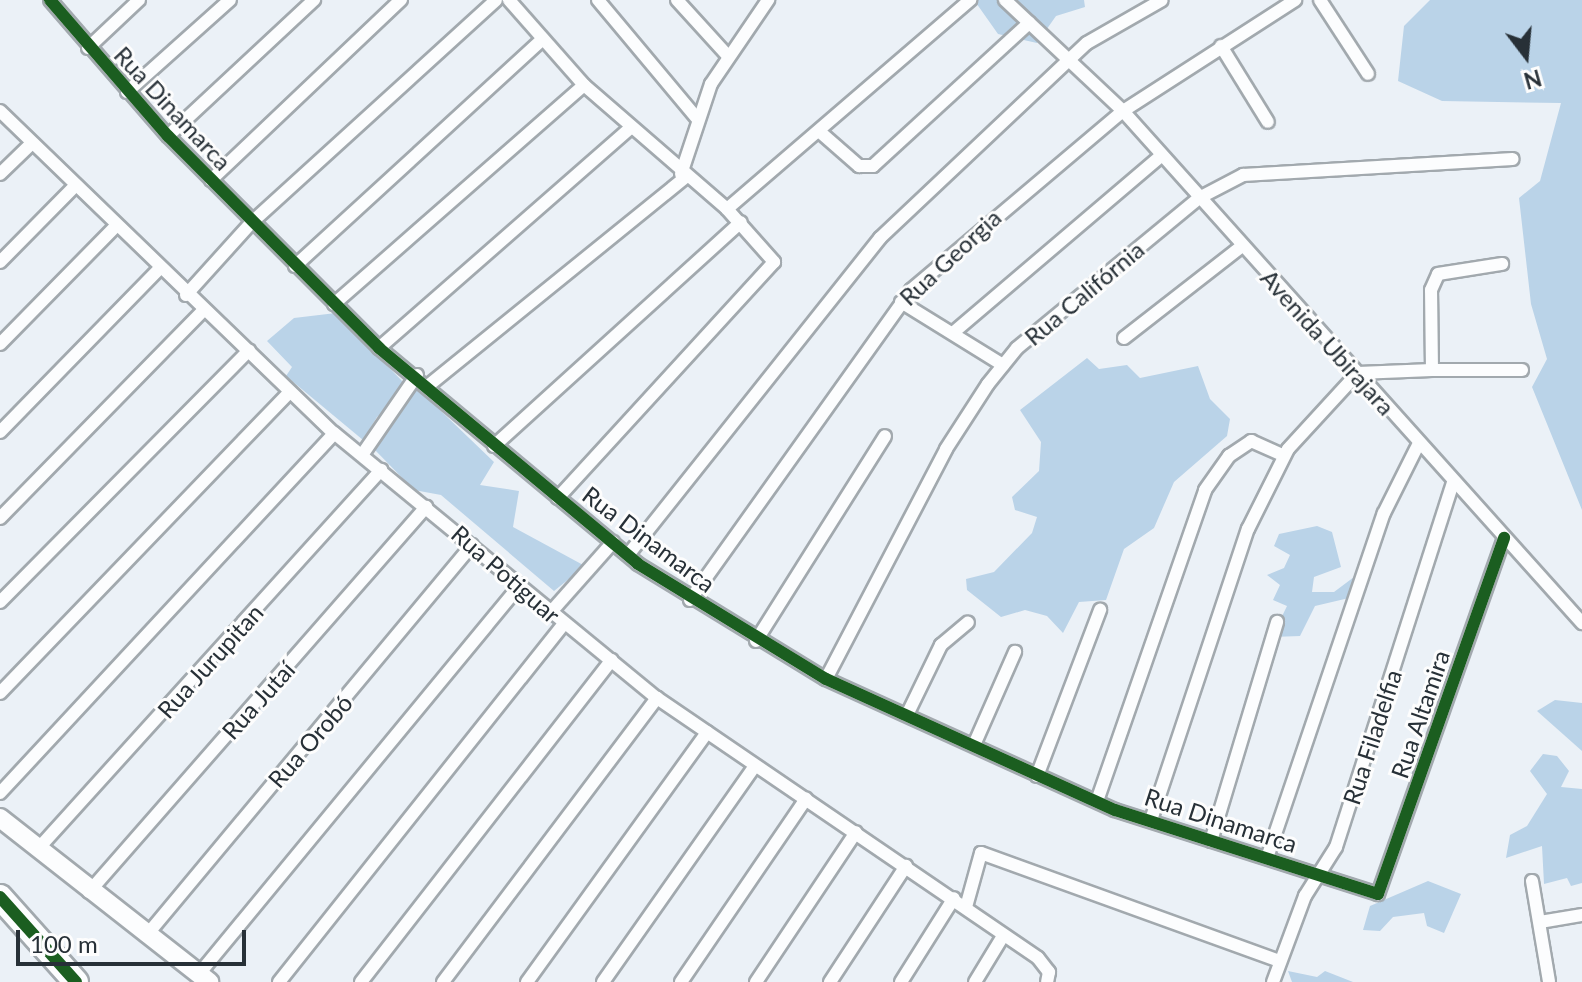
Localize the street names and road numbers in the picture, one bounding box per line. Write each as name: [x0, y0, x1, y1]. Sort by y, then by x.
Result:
street label: Rua Dinamarca: [108, 40, 238, 176]
street label: Rua Georgia: [893, 203, 1007, 311]
street label: Rua Califórnia: [1019, 235, 1149, 351]
street label: Avenida Ubirajara: [1255, 263, 1401, 421]
street label: Rua Dinamarca: [577, 480, 721, 598]
street label: Rua Potiguar: [446, 519, 566, 629]
street label: Rua Jurupitan: [151, 598, 269, 724]
street label: Rua Altamira: [1385, 646, 1455, 782]
street label: Rua Jutaí: [215, 655, 301, 745]
street label: Rua Filadelfia: [1337, 666, 1407, 808]
street label: Rua Orobó: [262, 689, 358, 793]
street label: Rua Dinamarca: [1141, 782, 1301, 858]

